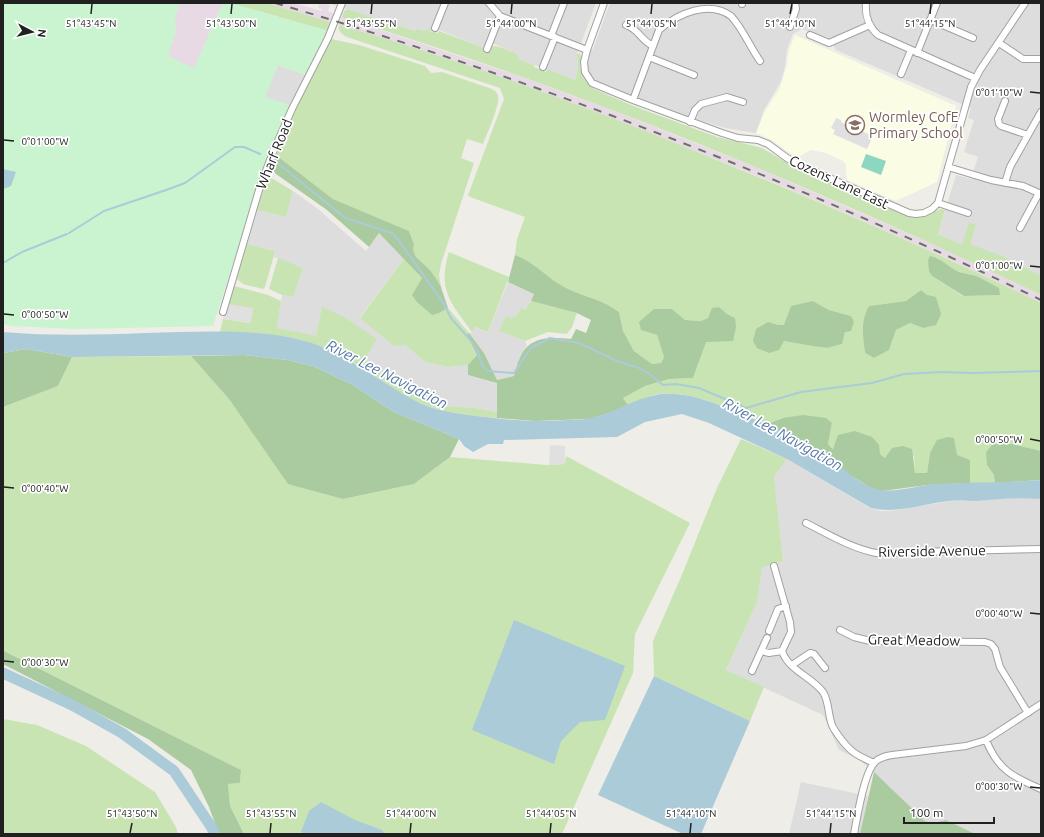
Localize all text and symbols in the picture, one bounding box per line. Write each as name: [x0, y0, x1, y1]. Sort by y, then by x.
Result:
north arrow: [12, 12, 52, 52]
text: 51°43'45"N: [66, 18, 116, 29]
text: 51°43'50"N: [206, 18, 256, 29]
text: 51°43'55"N: [346, 18, 396, 29]
text: 51°44'00"N: [486, 18, 536, 29]
text: 51°44'05"N: [626, 18, 676, 29]
text: 51°44'10"N: [765, 18, 815, 29]
text: 51°44'15"N: [905, 18, 955, 29]
text: N: [35, 28, 48, 38]
text: 0°01'10"W: [975, 87, 1023, 98]
place label: Wormley CofE Primary School: [869, 109, 963, 141]
school or university icon: Wormley CofE Primary School: [844, 114, 866, 136]
street label: Wharf Road: [253, 117, 295, 191]
text: 0°01'00"W: [21, 136, 69, 147]
street label: Cozens Lane East: [787, 152, 892, 212]
text: 0°01'00"W: [975, 260, 1023, 271]
text: 0°00'50"W: [21, 309, 69, 320]
water label: River Lee Navigation: [324, 336, 450, 412]
water label: River Lee Navigation: [720, 394, 846, 474]
text: 0°00'50"W: [975, 434, 1023, 445]
text: 0°00'40"W: [21, 483, 69, 494]
street label: Riverside Avenue: [878, 542, 986, 560]
text: 0°00'40"W: [975, 608, 1023, 619]
street label: Great Meadow: [868, 631, 961, 649]
text: 0°00'30"W: [21, 657, 69, 668]
text: 0°00'30"W: [975, 781, 1023, 792]
scale bar: [904, 799, 994, 825]
text: 100 m: [910, 806, 943, 819]
text: 51°43'50"N: [107, 808, 157, 819]
text: 51°43'55"N: [246, 808, 296, 819]
text: 51°44'00"N: [386, 808, 436, 819]
text: 51°44'05"N: [526, 808, 576, 819]
text: 51°44'10"N: [666, 808, 716, 819]
text: 51°44'15"N: [806, 808, 856, 819]

